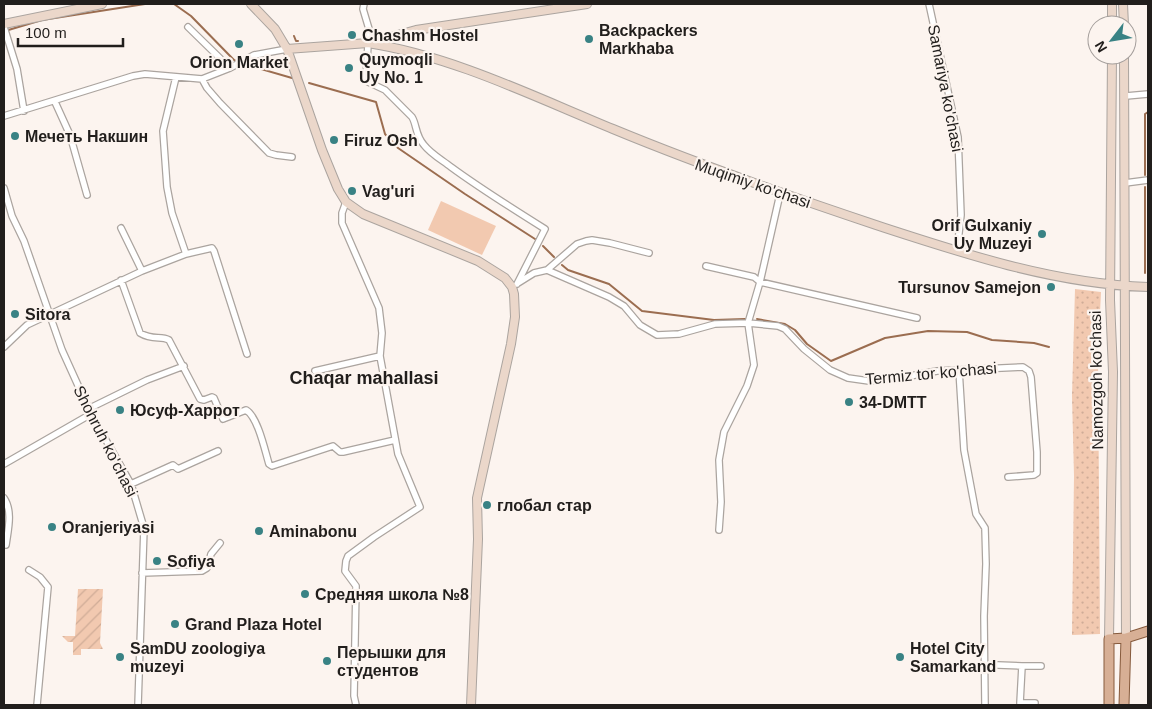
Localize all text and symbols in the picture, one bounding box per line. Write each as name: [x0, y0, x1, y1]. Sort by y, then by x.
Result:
scale bar: [18, 15, 122, 47]
north arrow: [1087, 15, 1137, 65]
place label: Backpackers Markhaba: [599, 22, 698, 57]
street label: Samariya ko'chasi: [925, 23, 966, 153]
text: 100 m: [25, 24, 67, 41]
place label: Chashm Hostel: [362, 27, 478, 44]
marker: Chashm Hostel: [346, 29, 358, 41]
marker: Backpackers Markhaba: [583, 33, 595, 45]
marker: Orion Market: [233, 38, 245, 50]
text: N: [1091, 38, 1110, 55]
place label: Quymoqli Uy No. 1: [359, 51, 433, 86]
place label: Orion Market: [190, 54, 289, 71]
marker: Quymoqli Uy No. 1: [343, 62, 355, 74]
place label: Мечеть Накшин: [25, 128, 148, 145]
marker: Мечеть Накшин: [9, 130, 21, 142]
place label: Firuz Osh: [344, 132, 418, 149]
marker: Firuz Osh: [328, 134, 340, 146]
street label: Muqimiy ko'chasi: [693, 156, 813, 211]
place label: Vag'uri: [362, 183, 415, 200]
marker: Vag'uri: [346, 185, 358, 197]
place label: Orif Gulxaniy Uy Muzeyi: [932, 217, 1032, 252]
marker: Orif Gulxaniy Uy Muzeyi: [1036, 228, 1048, 240]
place label: Tursunov Samejon: [898, 279, 1041, 296]
marker: Tursunov Samejon: [1045, 281, 1057, 293]
place label: Sitora: [25, 306, 70, 323]
marker: Sitora: [9, 308, 21, 320]
street label: Namozgoh ko'chasi: [1087, 310, 1106, 450]
street label: Termiz tor ko'chasi: [865, 359, 998, 388]
district label: Chaqar mahallasi: [289, 368, 439, 388]
street label: Shohruh ko'chasi: [70, 383, 141, 500]
place label: 34-DMTT: [859, 394, 927, 411]
marker: 34-DMTT: [843, 396, 855, 408]
place label: Юсуф-Харрот: [130, 402, 240, 419]
marker: Юсуф-Харрот: [114, 404, 126, 416]
place label: глобал стар: [497, 497, 592, 514]
marker: глобал стар: [481, 499, 493, 511]
place label: Oranjeriyasi: [62, 519, 155, 536]
marker: Oranjeriyasi: [46, 521, 58, 533]
place label: Aminabonu: [269, 523, 357, 540]
marker: Aminabonu: [253, 525, 265, 537]
place label: Sofiya: [167, 553, 215, 570]
marker: Sofiya: [151, 555, 163, 567]
place label: Средняя школа №8: [315, 586, 469, 603]
marker: Средняя школа №8: [299, 588, 311, 600]
place label: Grand Plaza Hotel: [185, 616, 322, 633]
marker: Grand Plaza Hotel: [169, 618, 181, 630]
place label: SamDU zoologiya muzeyi: [130, 640, 265, 675]
place label: Hotel City Samarkand: [910, 640, 996, 675]
place label: Перышки для студентов: [337, 644, 446, 679]
marker: SamDU zoologiya muzeyi: [114, 651, 126, 663]
marker: Hotel City Samarkand: [894, 651, 906, 663]
marker: Перышки для студентов: [321, 655, 333, 667]

